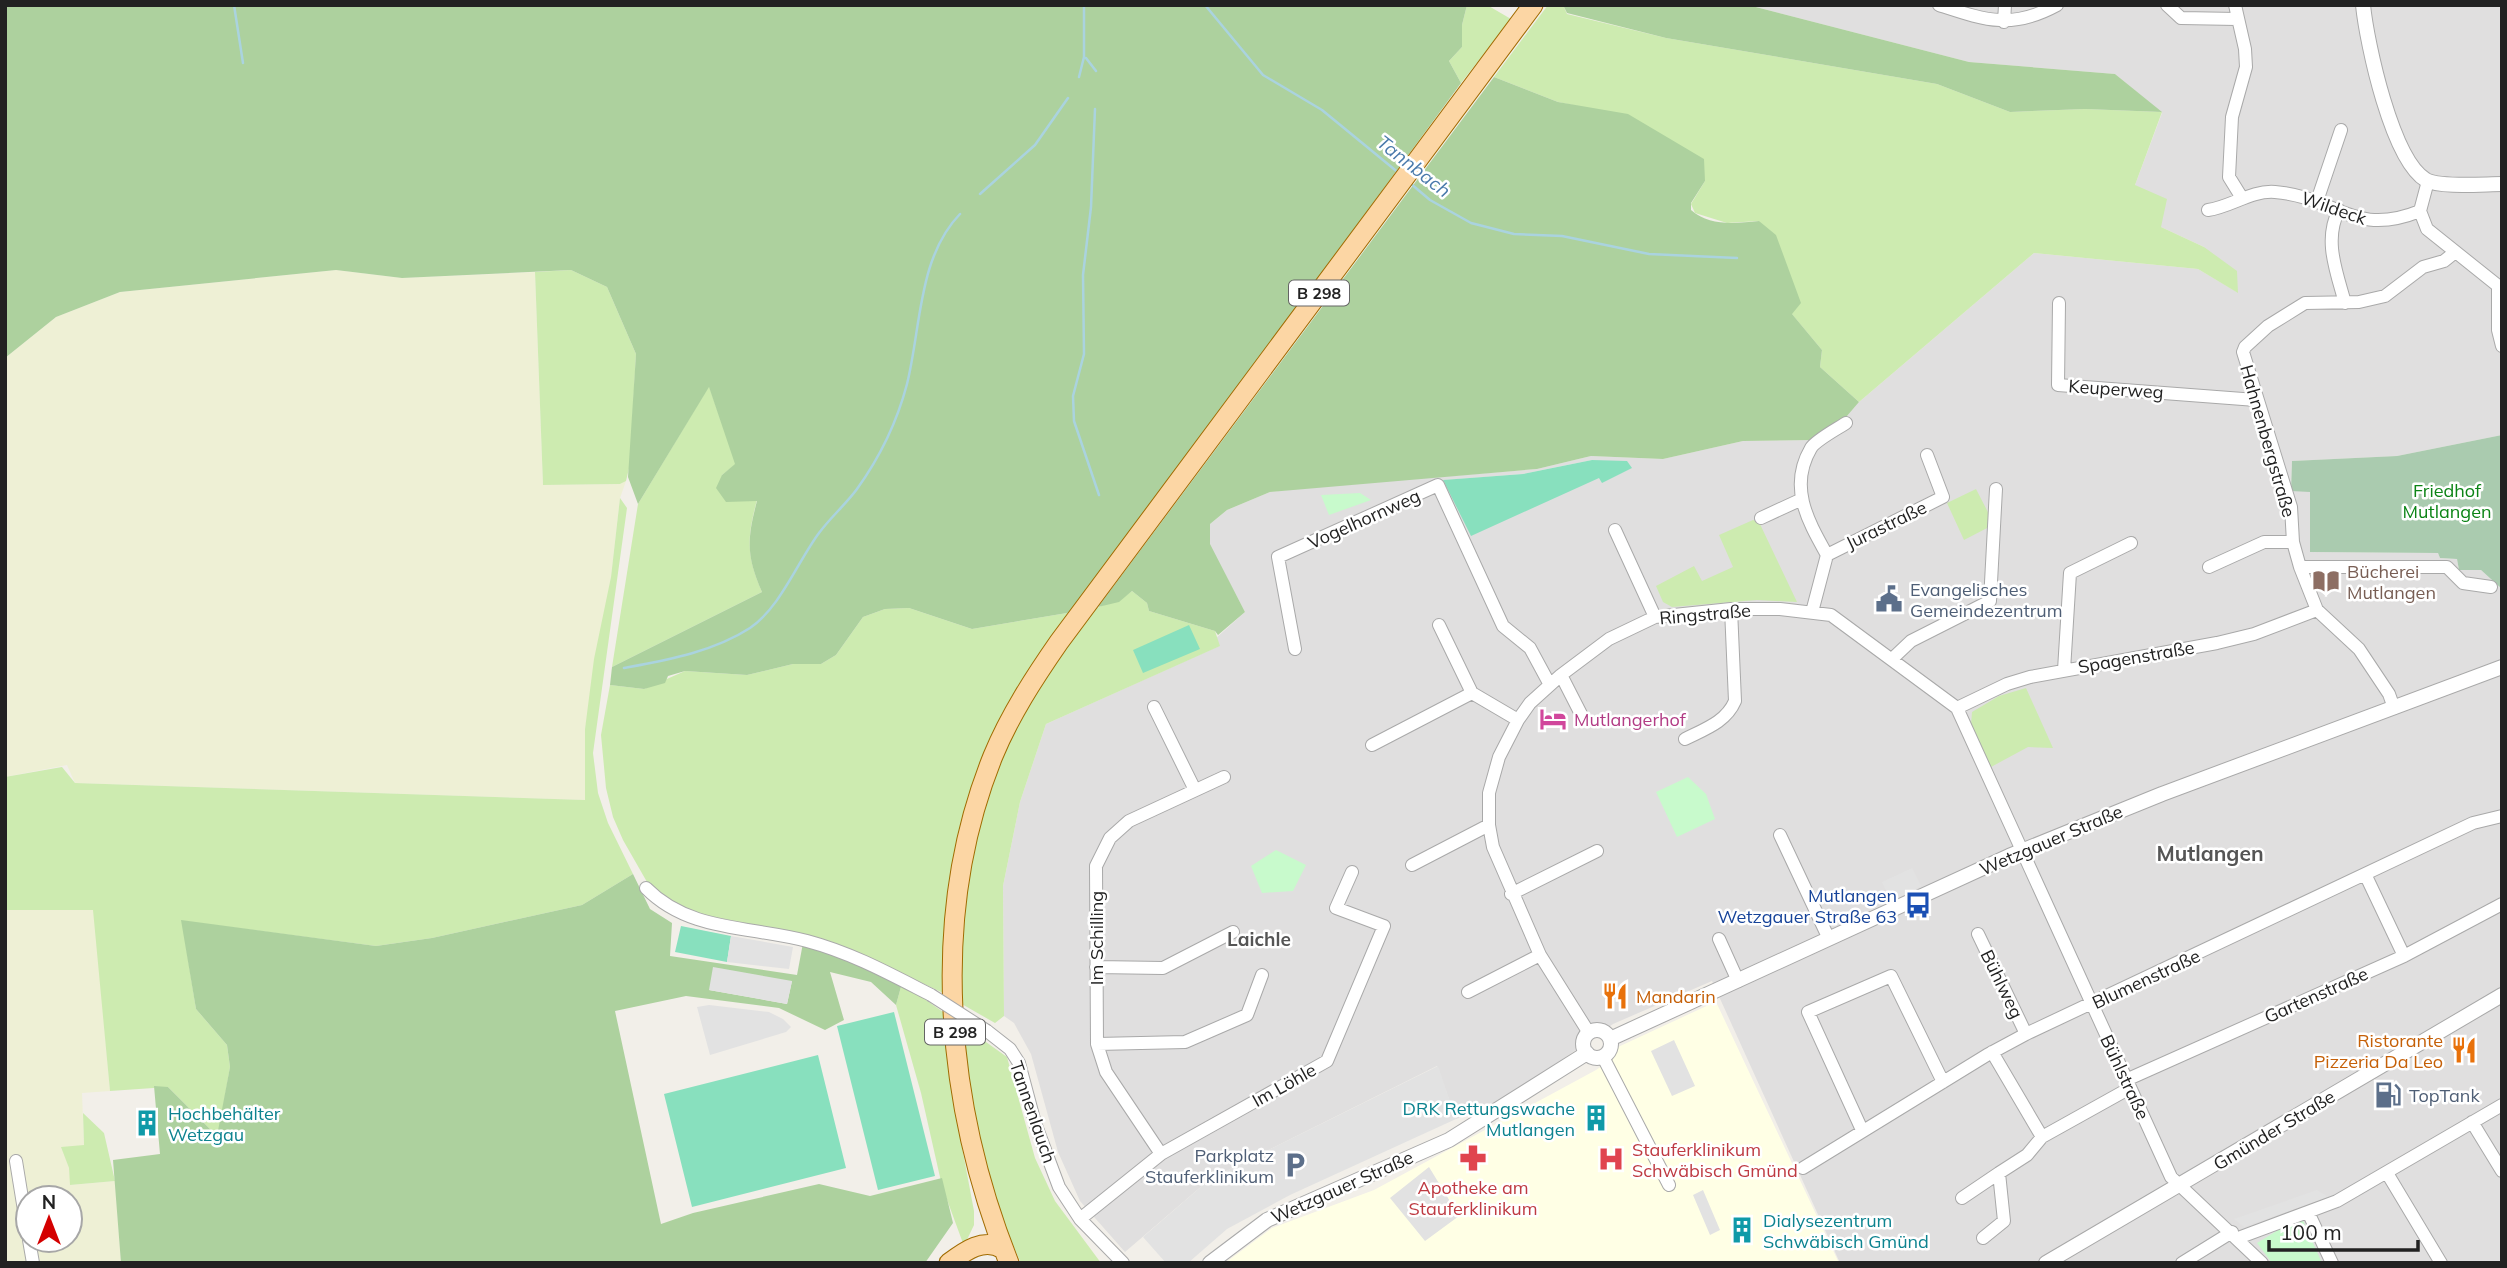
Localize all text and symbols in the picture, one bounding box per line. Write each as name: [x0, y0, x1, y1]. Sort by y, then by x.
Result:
water label: Tannbach: [1372, 130, 1456, 202]
street label: Wildeck: [2298, 186, 2370, 230]
road number: B 298: [1289, 280, 1349, 306]
street label: Hahnenbergstraße: [2235, 362, 2301, 520]
street label: Keuperweg: [2068, 374, 2164, 404]
park label: Friedhof Mutlangen: [2403, 479, 2491, 523]
street label: Vogelhornweg: [1304, 484, 1424, 554]
street label: Jurastraße: [1842, 496, 1930, 554]
place label: Bücherei Mutlangen: [2347, 560, 2436, 604]
library icon: Bücherei Mutlangen: [2311, 566, 2341, 596]
place label: Evangelisches Gemeindezentrum: [1910, 578, 2062, 622]
public building icon: Evangelisches Gemeindezentrum: [1874, 584, 1904, 614]
street label: Ringstraße: [1658, 599, 1752, 629]
street label: Spagenstraße: [2076, 635, 2196, 679]
hotel icon: Mutlangerhof: [1538, 704, 1568, 734]
place label: Mutlangerhof: [1574, 708, 1687, 731]
street label: Wetzgauer Straße: [1976, 799, 2126, 881]
district label: Mutlangen: [2156, 840, 2264, 866]
place label: Mutlangen Wetzgauer Straße 63: [1717, 884, 1897, 928]
bus stop icon: Mutlangen Wetzgauer Straße 63: [1903, 890, 1933, 920]
street label: Im Schilling: [1085, 891, 1108, 985]
district label: Laichle: [1227, 927, 1291, 951]
street label: Blumenstraße: [2088, 944, 2204, 1014]
street label: Bühlweg: [1976, 946, 2028, 1022]
street label: Gartenstraße: [2261, 962, 2371, 1028]
restaurant icon: Mandarin: [1600, 981, 1630, 1011]
place label: Mandarin: [1636, 985, 1716, 1008]
road number: B 298: [925, 1020, 985, 1044]
place label: Ristorante Pizzeria Da Leo: [2314, 1029, 2443, 1073]
street label: Bühlstraße: [2095, 1031, 2155, 1123]
restaurant icon: Ristorante Pizzeria Da Leo: [2449, 1035, 2479, 1065]
street label: Tannenlauch: [1005, 1058, 1061, 1166]
street label: Im Löhle: [1248, 1058, 1320, 1112]
fuel station icon: TopTank: [2373, 1080, 2403, 1110]
place label: TopTank: [2409, 1084, 2480, 1107]
street label: Gmünder Straße: [2209, 1085, 2339, 1175]
place label: DRK Rettungswache Mutlangen: [1403, 1097, 1575, 1141]
place label: Hochbehälter Wetzgau: [168, 1102, 281, 1146]
building icon: DRK Rettungswache Mutlangen: [1581, 1103, 1611, 1133]
building icon: Hochbehälter Wetzgau: [132, 1108, 162, 1138]
place label: Stauferklinikum Schwäbisch Gmünd: [1632, 1138, 1798, 1182]
pharmacy icon: Apotheke am Stauferklinikum: [1458, 1143, 1488, 1173]
place label: Parkplatz Stauferklinikum: [1145, 1144, 1274, 1188]
hospital icon: Stauferklinikum Schwäbisch Gmünd: [1596, 1144, 1626, 1174]
street label: Wetzgauer Straße: [1267, 1145, 1417, 1229]
parking icon: Parkplatz Stauferklinikum: [1280, 1150, 1310, 1180]
place label: Apotheke am Stauferklinikum: [1409, 1176, 1537, 1220]
north arrow: [14, 1184, 84, 1254]
text: N: [42, 1190, 56, 1214]
scale bar: [2269, 1208, 2418, 1252]
place label: Dialysezentrum Schwäbisch Gmünd: [1763, 1209, 1929, 1253]
building icon: Dialysezentrum Schwäbisch Gmünd: [1727, 1215, 1757, 1245]
text: 100 m: [2280, 1219, 2342, 1245]

